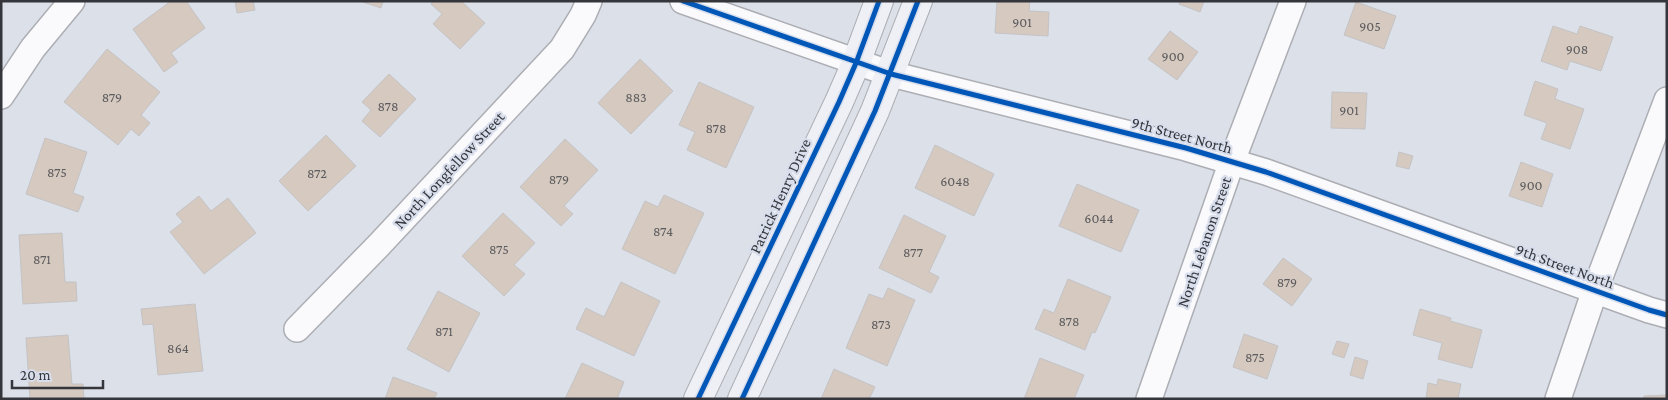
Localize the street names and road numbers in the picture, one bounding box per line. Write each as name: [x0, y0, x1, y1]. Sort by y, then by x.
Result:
street label: North Longfellow Street: [390, 108, 509, 233]
street label: 9th Street North: [1130, 113, 1235, 157]
street label: Patrick Henry Drive: [746, 136, 815, 256]
street label: North Lebanon Street: [1174, 174, 1235, 310]
street label: 9th Street North: [1513, 240, 1617, 292]

